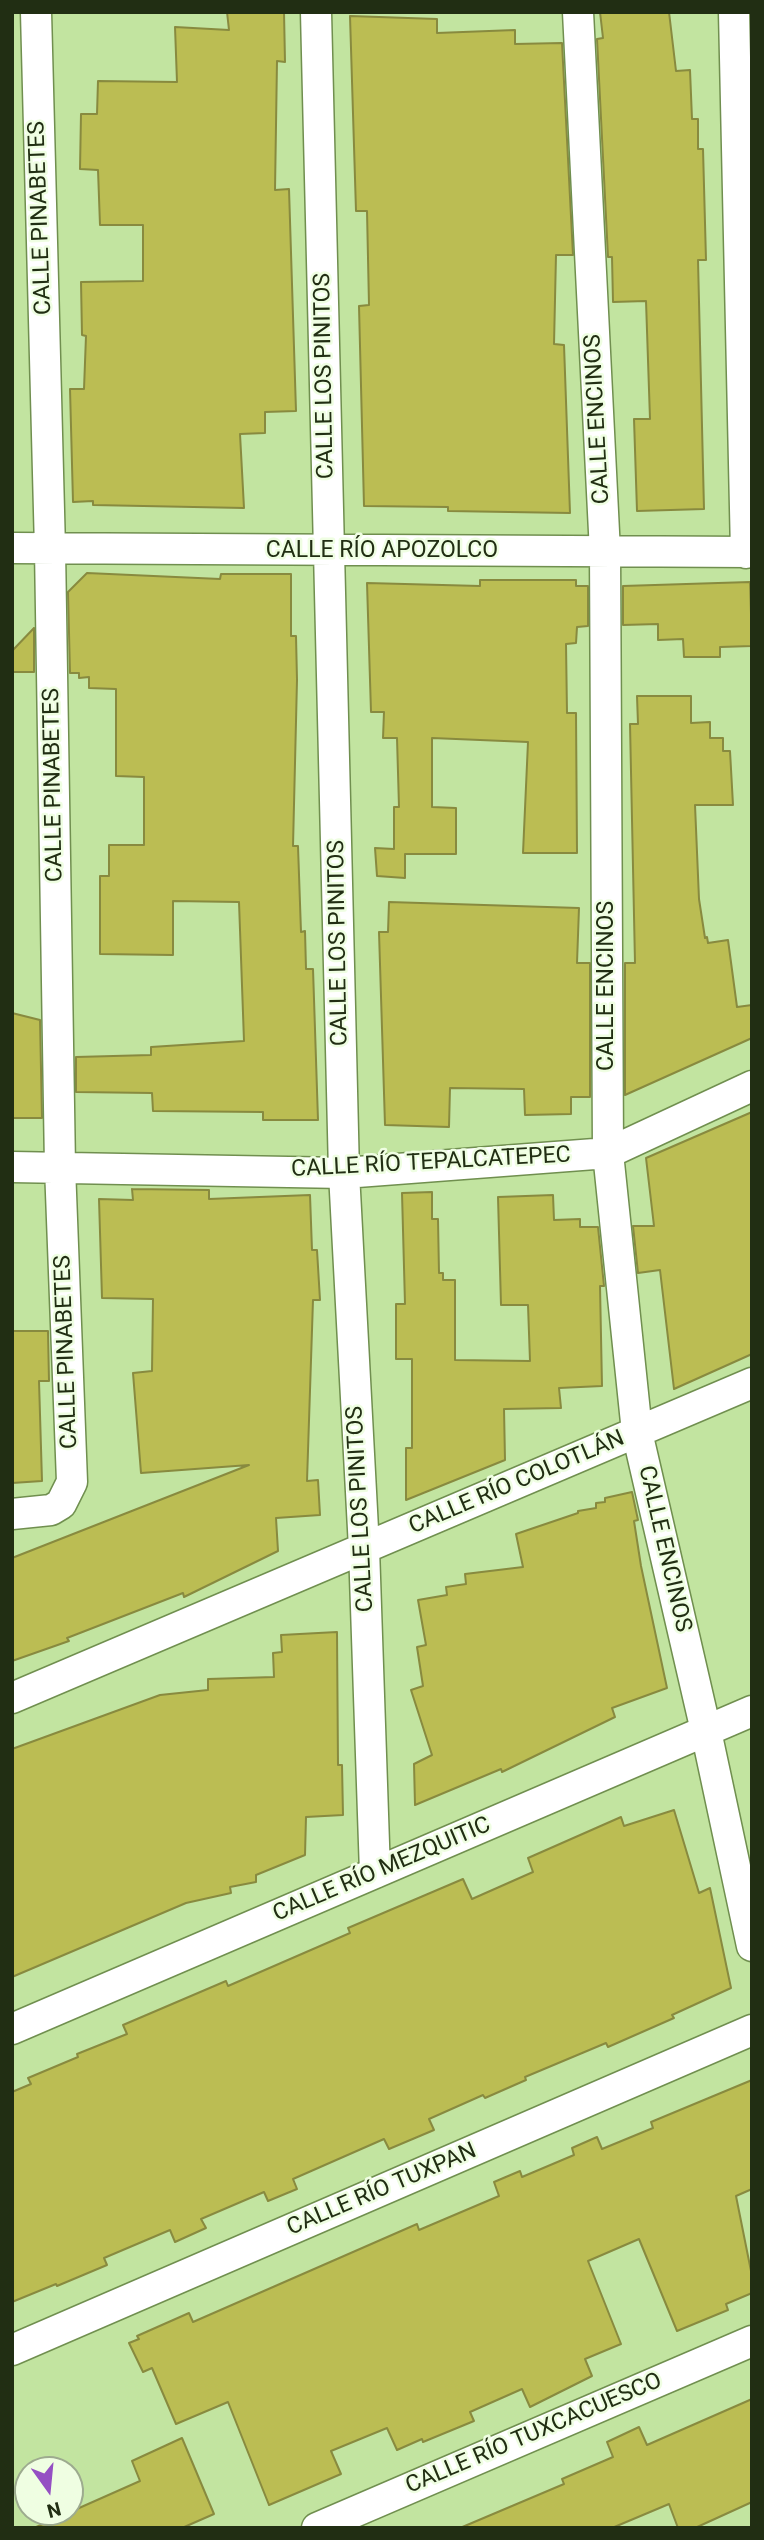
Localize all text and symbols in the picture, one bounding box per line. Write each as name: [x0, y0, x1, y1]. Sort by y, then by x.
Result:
street label: CALLE PINABETES: [24, 121, 58, 315]
street label: CALLE LOS PINITOS: [309, 273, 341, 479]
street label: CALLE ENCINOS: [580, 333, 616, 505]
street label: CALLE RÍO APOZOLCO: [266, 537, 498, 565]
street label: CALLE PINABETES: [39, 688, 69, 882]
street label: CALLE LOS PINITOS: [323, 840, 355, 1046]
street label: CALLE ENCINOS: [593, 901, 621, 1071]
street label: CALLE RÍO TEPALCATEPEC: [291, 1142, 571, 1184]
street label: CALLE PINABETES: [50, 1255, 84, 1449]
street label: CALLE LOS PINITOS: [342, 1405, 380, 1613]
street label: CALLE RÍO COLOTLÁN: [405, 1425, 629, 1541]
street label: CALLE ENCINOS: [631, 1463, 697, 1635]
street label: CALLE RÍO MEZQUITIC: [269, 1812, 495, 1928]
street label: CALLE RÍO TUXPAN: [283, 2138, 481, 2242]
street label: CALLE RÍO TUXCACUESCO: [402, 2367, 666, 2501]
north arrow: [14, 2456, 84, 2526]
text: N: [45, 2497, 63, 2523]

